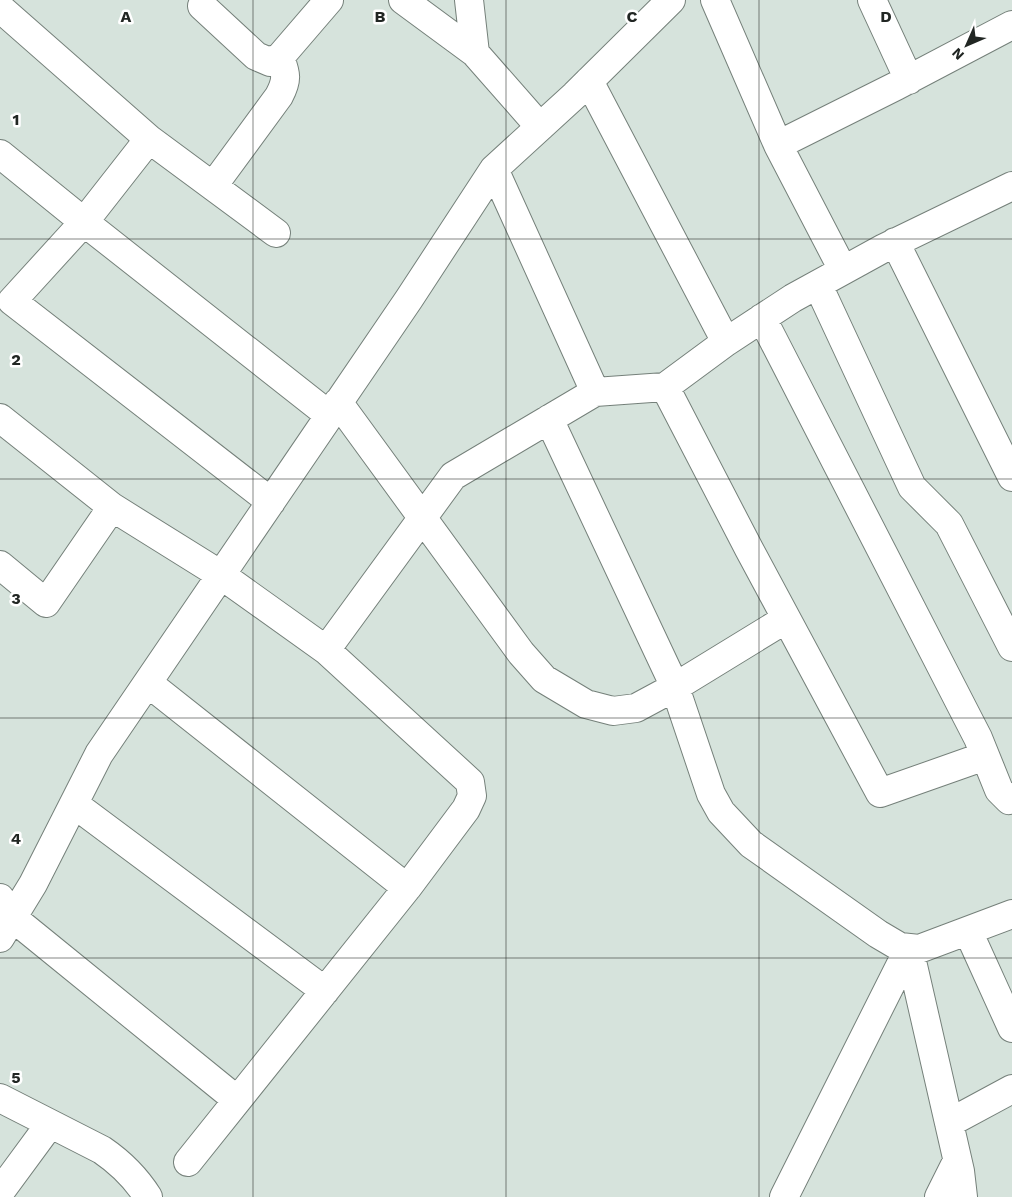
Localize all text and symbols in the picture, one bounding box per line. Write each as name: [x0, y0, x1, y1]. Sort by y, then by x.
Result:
text: A: [121, 7, 132, 26]
text: B: [375, 7, 386, 26]
text: C: [627, 7, 638, 26]
text: D: [880, 7, 892, 26]
north arrow: [942, 20, 992, 70]
text: N: [948, 45, 967, 64]
text: 1: [13, 110, 19, 129]
text: 2: [11, 350, 21, 369]
text: 3: [11, 589, 21, 608]
text: 4: [11, 829, 21, 848]
text: 5: [11, 1068, 21, 1087]

